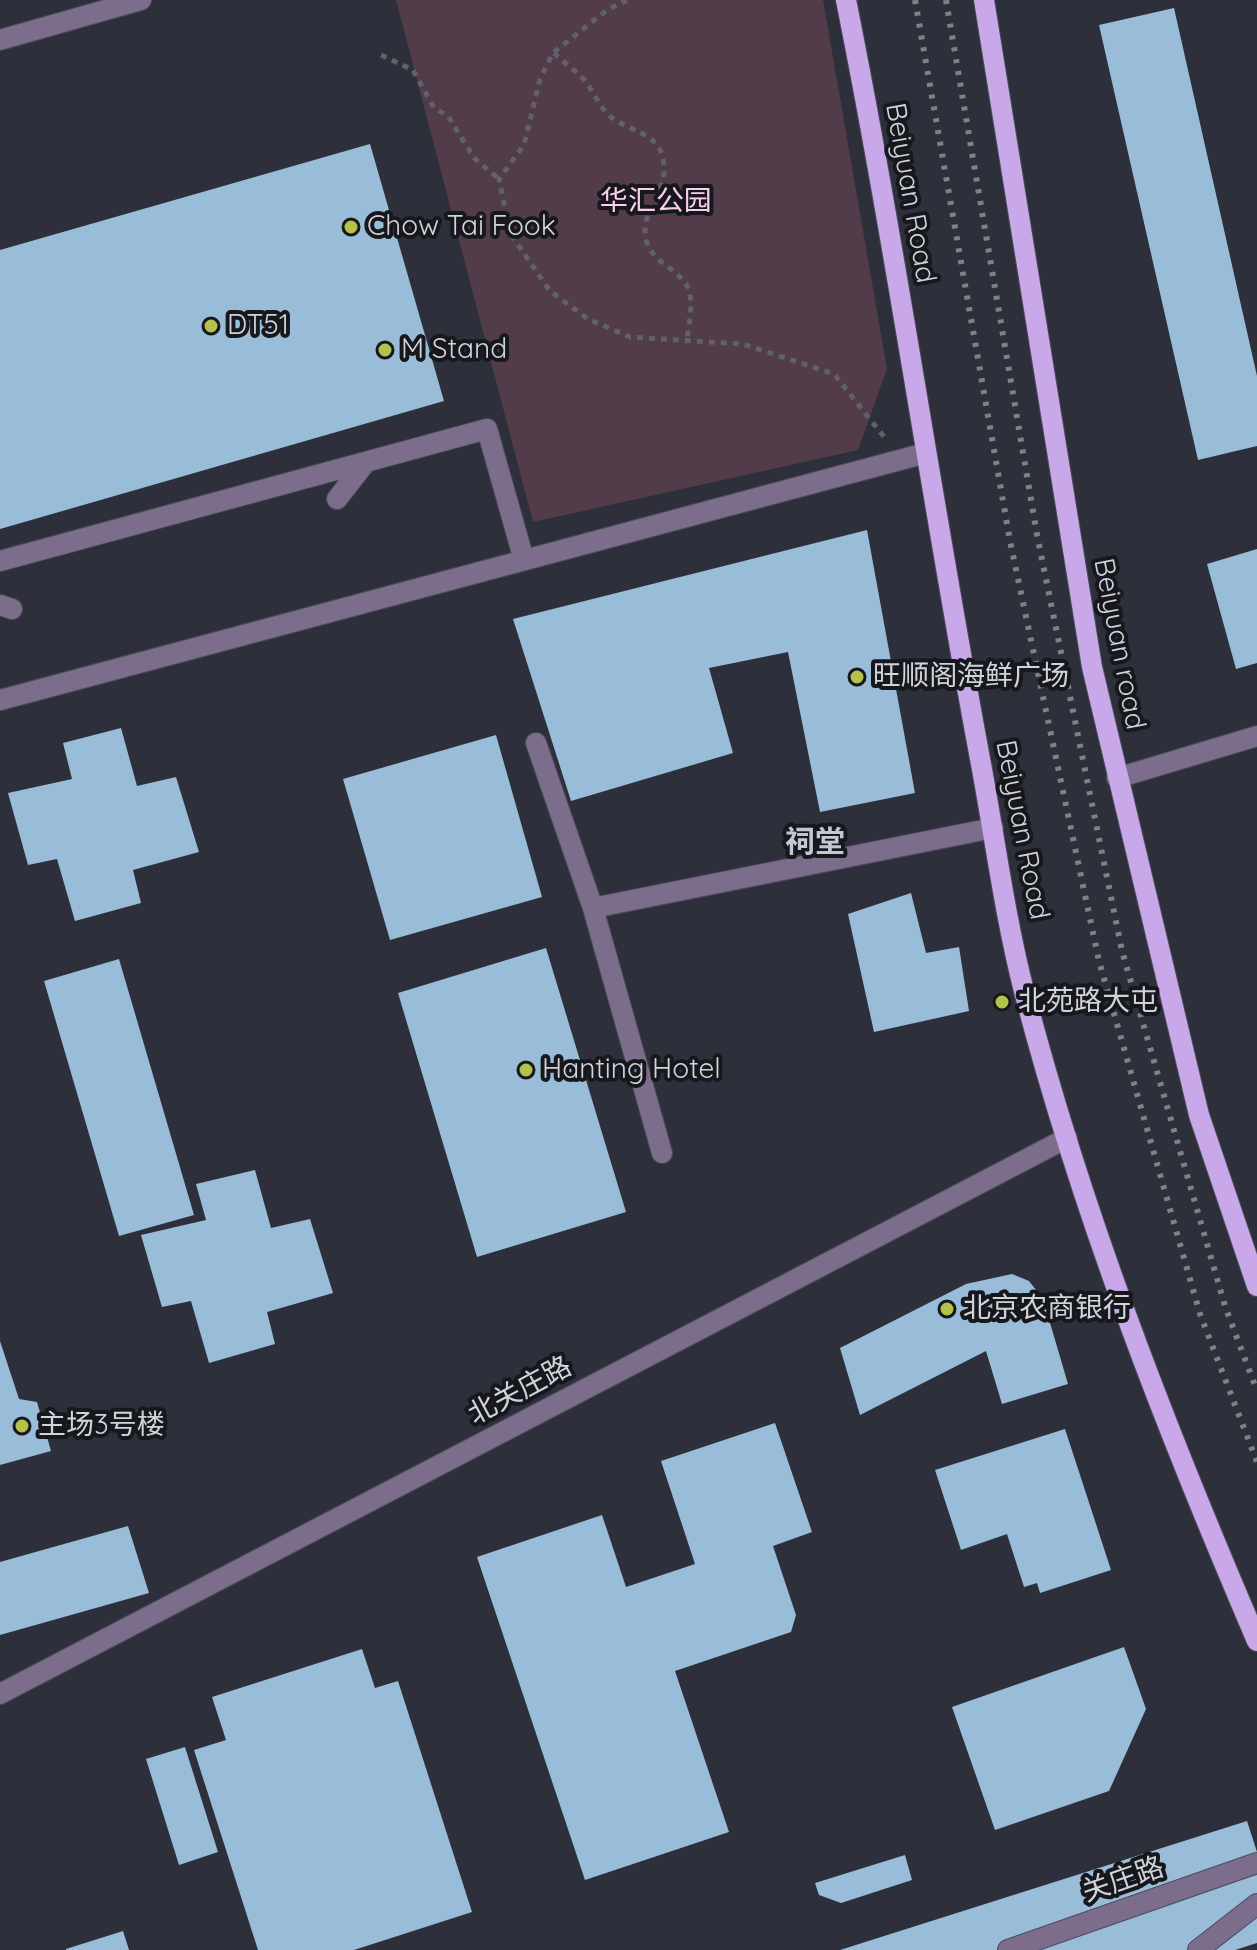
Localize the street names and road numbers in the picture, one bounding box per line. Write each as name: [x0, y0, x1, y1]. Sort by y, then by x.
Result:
street label: Beiyuan Road: [878, 100, 942, 286]
street label: Beiyuan road: [1086, 556, 1152, 732]
street label: Beiyuan Road: [988, 737, 1056, 923]
street label: 北关庄路: [463, 1350, 577, 1432]
street label: 关庄路: [1078, 1850, 1168, 1910]

